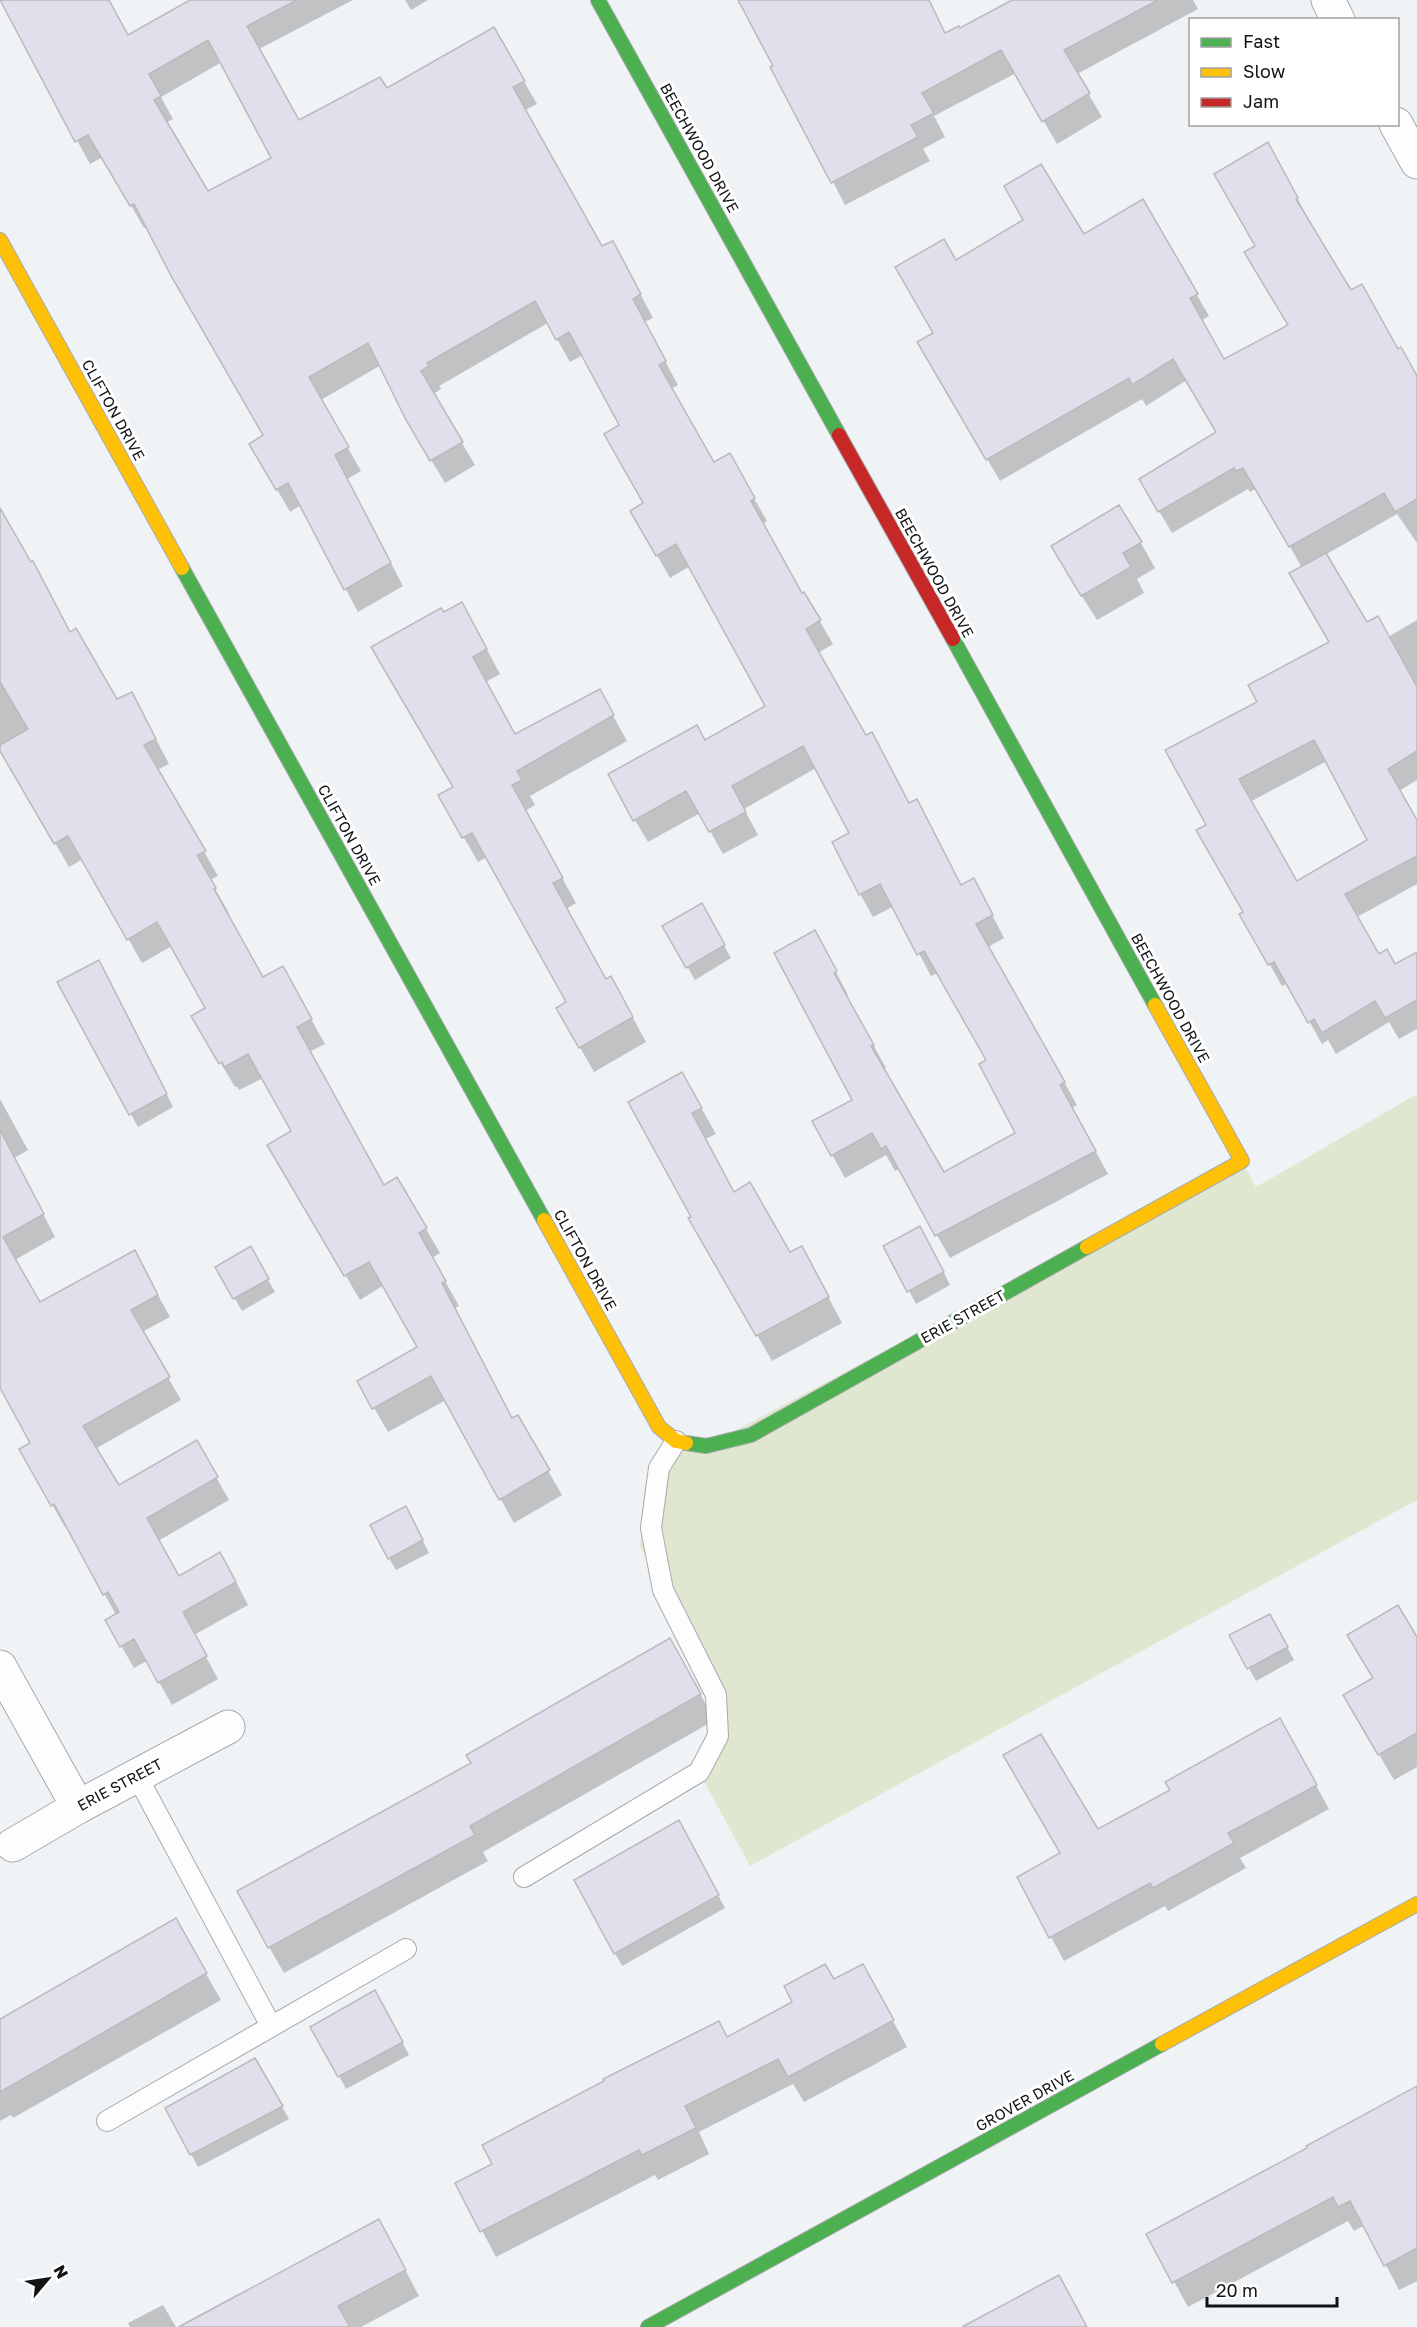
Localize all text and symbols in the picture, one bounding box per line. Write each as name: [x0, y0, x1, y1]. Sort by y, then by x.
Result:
legend: [1189, 18, 1399, 126]
text: Fast: [1243, 30, 1280, 52]
text: Slow: [1243, 60, 1286, 82]
street label: BEECHWOOD DRIVE: [657, 80, 743, 215]
text: Jam: [1243, 90, 1279, 112]
street label: CLIFTON DRIVE: [79, 356, 149, 463]
street label: BEECHWOOD DRIVE: [892, 505, 978, 640]
street label: CLIFTON DRIVE: [315, 781, 385, 888]
street label: BEECHWOOD DRIVE: [1128, 930, 1214, 1065]
street label: CLIFTON DRIVE: [551, 1206, 621, 1313]
street label: ERIE STREET: [917, 1286, 1008, 1347]
street label: ERIE STREET: [74, 1754, 165, 1814]
street label: GROVER DRIVE: [972, 2066, 1077, 2135]
north arrow: [18, 2249, 78, 2309]
text: N: [49, 2262, 73, 2282]
scale bar: [1207, 2270, 1338, 2308]
text: 20 m: [1216, 2279, 1258, 2301]

